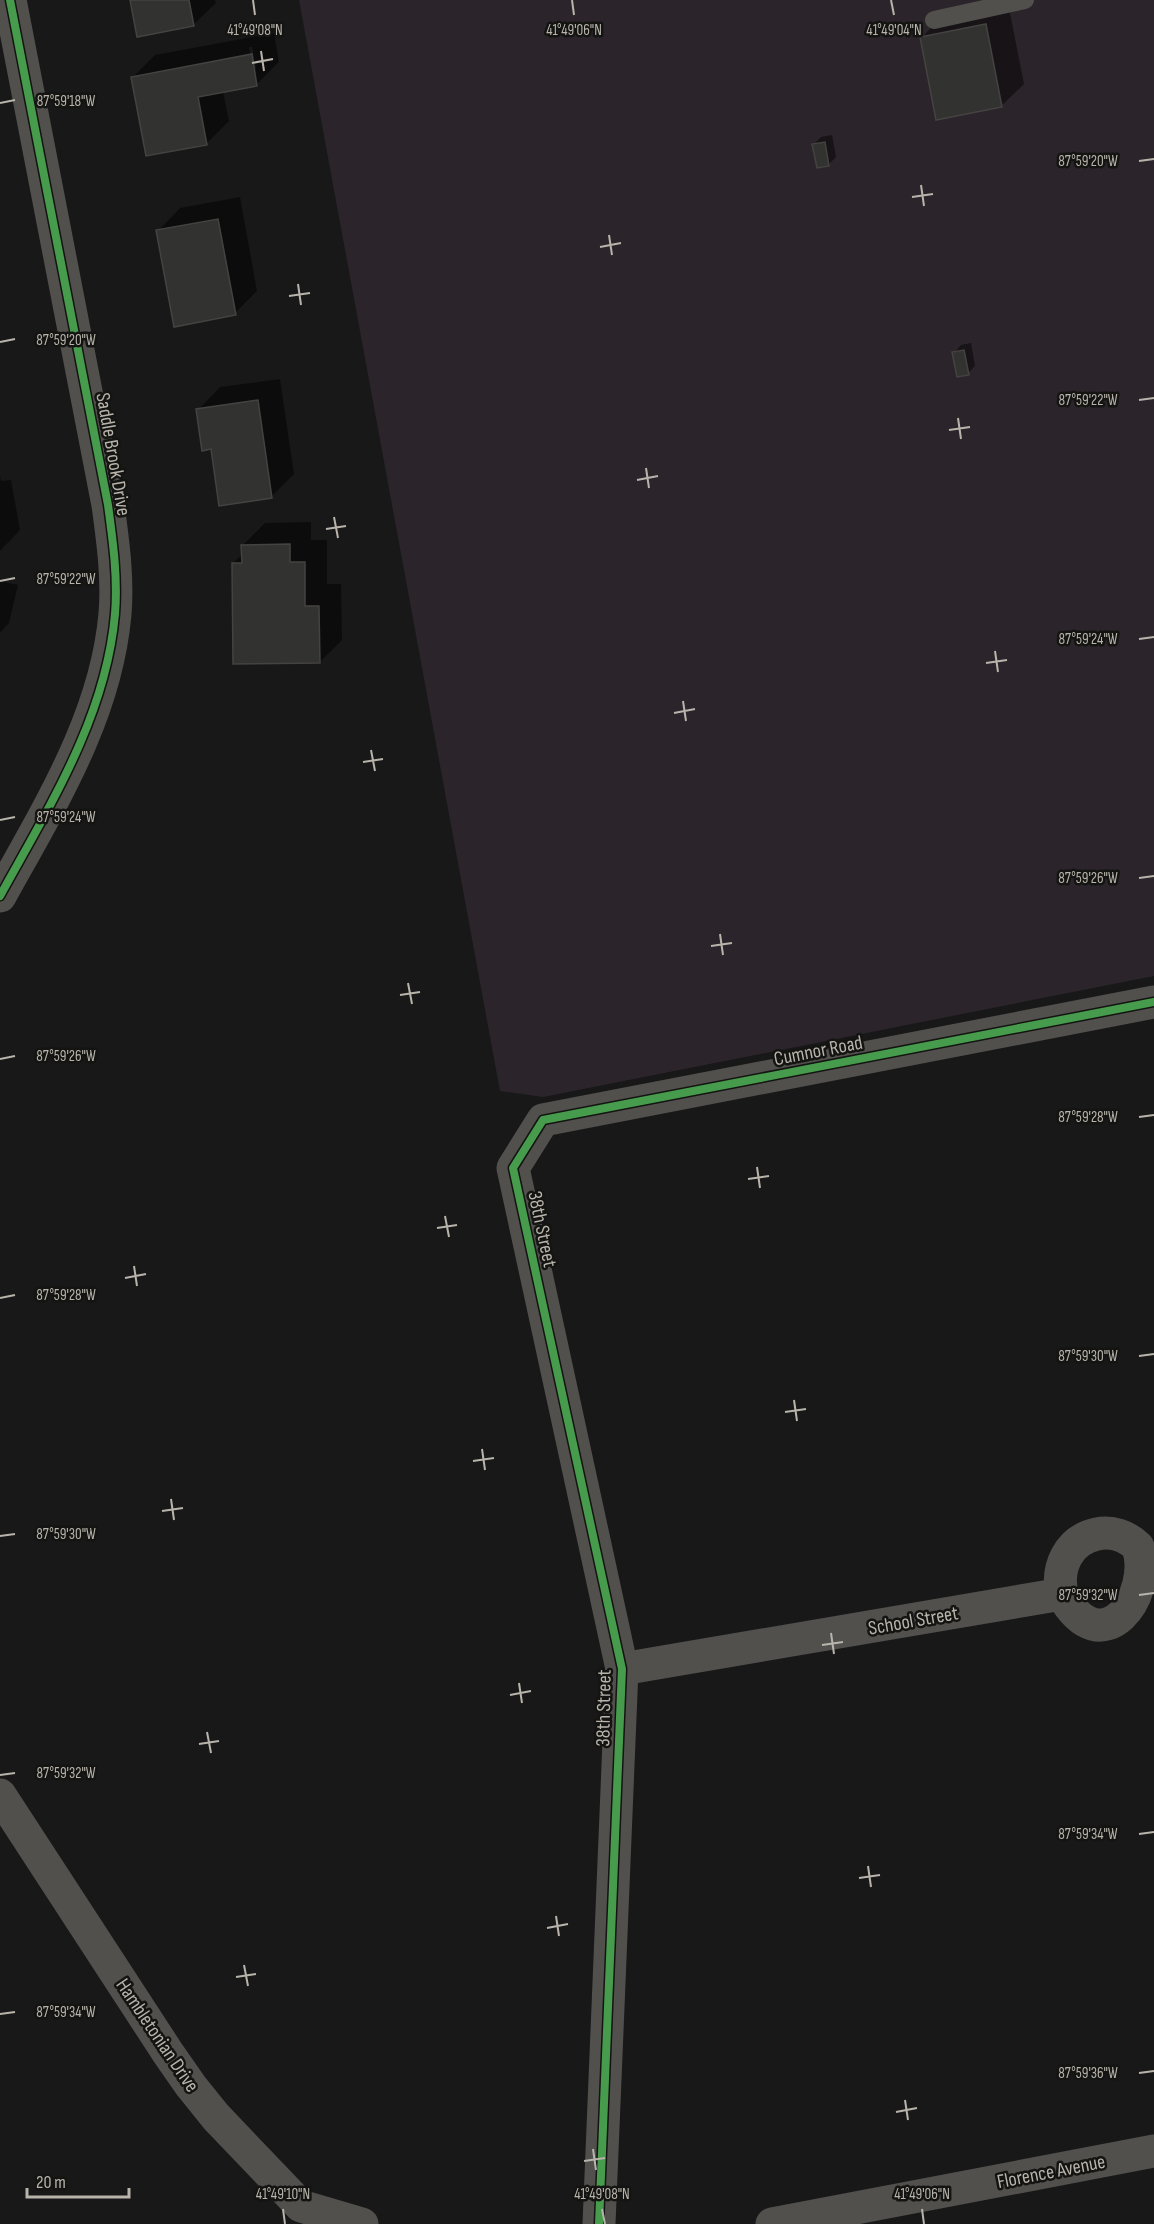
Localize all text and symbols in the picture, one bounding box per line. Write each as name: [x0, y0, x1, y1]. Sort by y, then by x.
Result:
text: 41°49'08"N: [227, 21, 283, 40]
text: 41°49'06"N: [546, 21, 602, 40]
text: 41°49'04"N: [866, 21, 922, 40]
text: 87°59'18"W: [37, 92, 95, 111]
text: 87°59'20"W: [1058, 152, 1118, 171]
text: 87°59'20"W: [36, 331, 96, 350]
street label: Saddle Brook Drive: [90, 391, 136, 518]
text: 87°59'22"W: [1058, 391, 1118, 410]
text: 87°59'22"W: [36, 570, 96, 589]
text: 87°59'24"W: [1058, 630, 1118, 649]
text: 87°59'24"W: [36, 808, 96, 827]
text: 87°59'26"W: [1058, 869, 1118, 888]
street label: Cumnor Road: [772, 1031, 865, 1071]
text: 87°59'26"W: [36, 1047, 96, 1066]
text: 87°59'28"W: [1058, 1108, 1118, 1127]
street label: 38th Street: [522, 1189, 562, 1269]
text: 87°59'28"W: [36, 1286, 96, 1305]
text: 87°59'30"W: [1058, 1347, 1118, 1366]
text: 87°59'30"W: [36, 1525, 96, 1544]
text: 87°59'32"W: [1058, 1586, 1118, 1605]
street label: School Street: [866, 1601, 960, 1641]
street label: 38th Street: [591, 1669, 617, 1747]
text: 87°59'32"W: [36, 1764, 96, 1783]
text: 87°59'34"W: [1058, 1825, 1118, 1844]
street label: Hambletonian Drive: [110, 1974, 204, 2097]
text: 87°59'34"W: [36, 2003, 96, 2022]
text: 87°59'36"W: [1058, 2064, 1118, 2083]
street label: Florence Avenue: [995, 2150, 1107, 2194]
scale bar: [27, 2161, 129, 2199]
text: 20 m: [36, 2172, 66, 2193]
text: 41°49'10"N: [256, 2185, 310, 2204]
text: 41°49'08"N: [574, 2185, 630, 2204]
text: 41°49'06"N: [894, 2185, 950, 2204]

